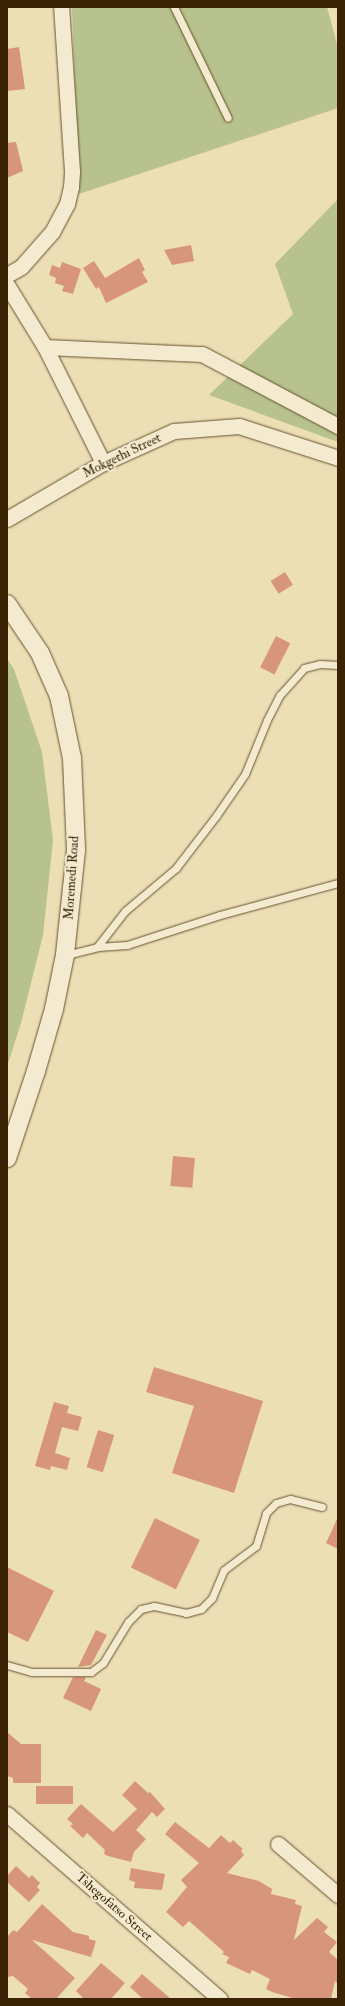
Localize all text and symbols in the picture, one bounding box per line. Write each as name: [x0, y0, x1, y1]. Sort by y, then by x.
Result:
street label: Mokgethi Street: [80, 430, 164, 482]
street label: Moremedi Road: [61, 836, 83, 920]
street label: Tshegofatso Street: [73, 1870, 155, 1944]

